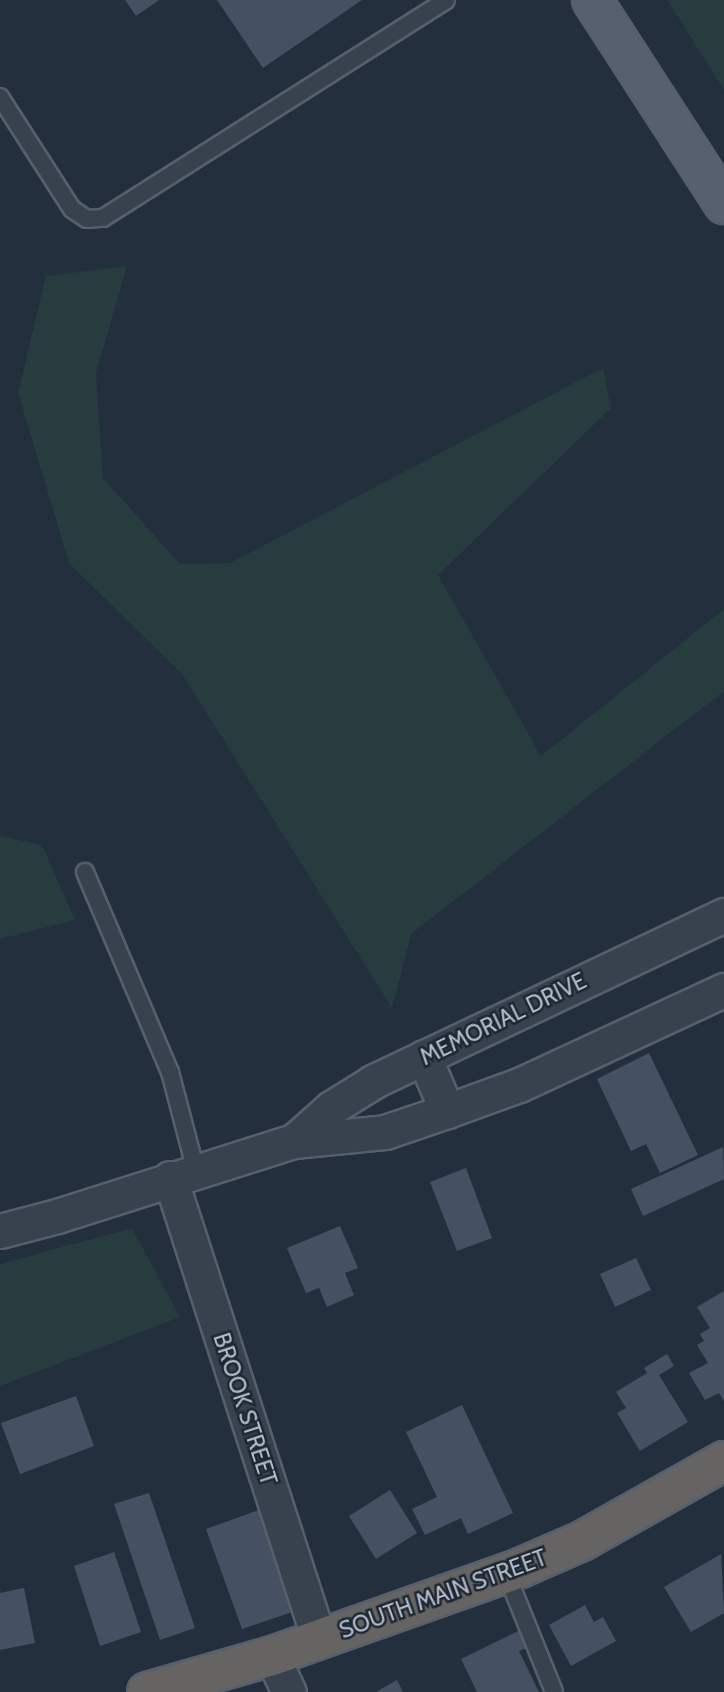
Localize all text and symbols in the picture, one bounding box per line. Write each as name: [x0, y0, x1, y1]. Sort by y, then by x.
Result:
street label: MEMORIAL DRIVE: [415, 967, 591, 1071]
street label: BROOK STREET: [207, 1329, 283, 1489]
street label: SOUTH MAIN STREET: [335, 1544, 551, 1644]

